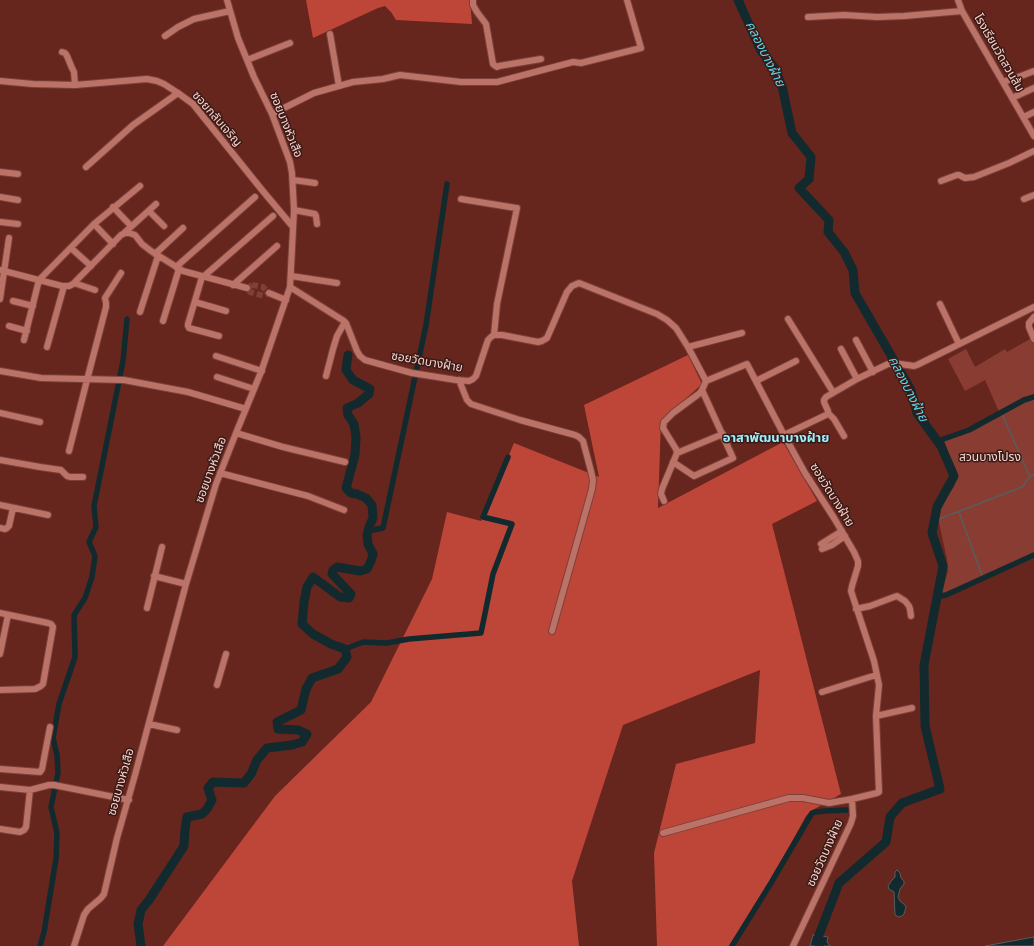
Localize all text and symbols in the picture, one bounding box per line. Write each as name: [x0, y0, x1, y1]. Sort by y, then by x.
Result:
street label: โรงเรียนวัดสวนส้ม: [971, 12, 1027, 94]
water label: คลองบางฝ้าย: [742, 19, 788, 89]
street label: ซอยกลับเจริญ: [189, 88, 245, 150]
street label: ซอยบางหัวเสือ: [266, 90, 306, 160]
street label: ซอยวัดบางฝ้าย: [390, 349, 464, 375]
water label: คลองบางฝ้าย: [885, 354, 931, 424]
district label: อาสาพัฒนาบางฝ้าย: [723, 430, 829, 446]
street label: ซอยบางหัวเสือ: [192, 435, 230, 505]
park label: สวนบางโปรง: [959, 450, 1021, 464]
street label: ซอยวัดบางฝ้าย: [807, 460, 857, 530]
street label: ซอยบางหัวเสือ: [105, 747, 137, 817]
street label: ซอยวัดบางฝ้าย: [804, 817, 846, 889]

